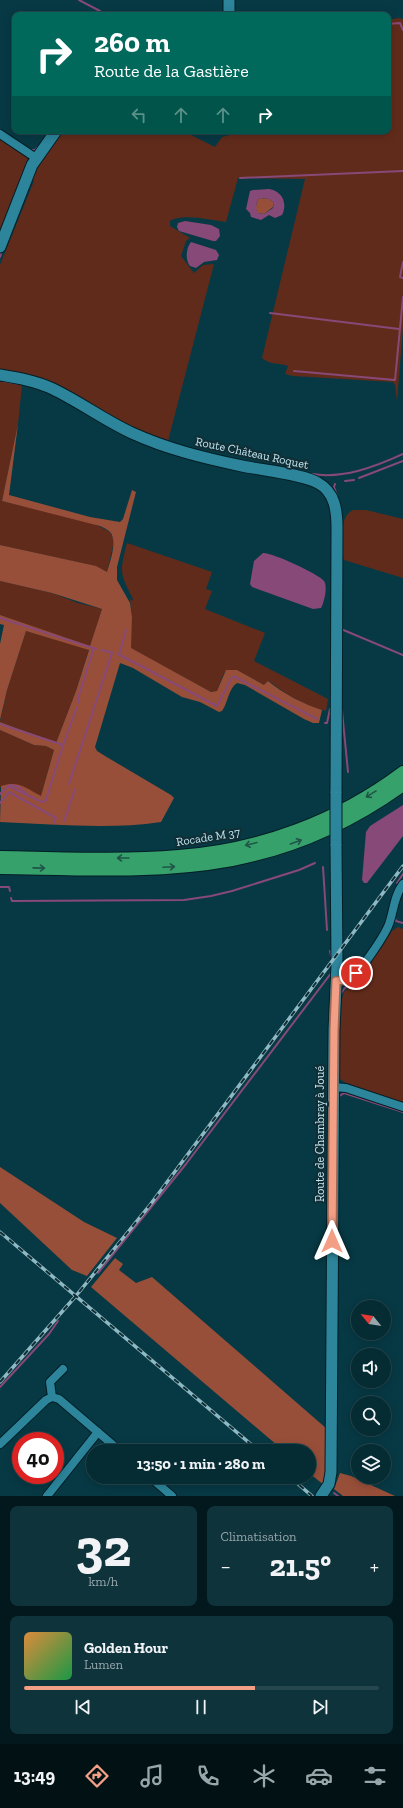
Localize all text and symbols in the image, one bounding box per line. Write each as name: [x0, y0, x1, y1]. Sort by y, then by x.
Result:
text: 260 m: [94, 26, 170, 59]
icon: right: [28, 28, 80, 80]
text: Route de la Gastière: [94, 60, 249, 82]
icon: left: [128, 104, 150, 126]
icon: ahead: [170, 104, 192, 126]
icon: ahead: [212, 104, 234, 126]
icon: right: [254, 104, 276, 126]
street label: Route Château Roquet: [194, 434, 310, 472]
one-way arrow: [366, 790, 377, 798]
street label: Rocade M 37: [175, 825, 241, 849]
one-way arrow: [289, 838, 302, 845]
one-way arrow: [245, 841, 258, 848]
one-way arrow: [117, 854, 130, 862]
one-way arrow: [32, 864, 45, 872]
one-way arrow: [162, 864, 175, 871]
pin: [339, 956, 373, 990]
icon: arrive: [345, 962, 367, 984]
street label: Route de Chambray à Joué: [313, 1066, 327, 1202]
position arrow: [311, 1220, 353, 1262]
north arrow: [351, 1300, 391, 1340]
map controls: [351, 1300, 391, 1484]
button: sound: [351, 1348, 391, 1388]
button: search: [351, 1396, 391, 1436]
speed limit sign: 40: [12, 1432, 64, 1484]
button: layers: [351, 1444, 391, 1484]
text: 13:50 · 1 min · 280 m: [137, 1455, 265, 1473]
text: 32: [75, 1517, 131, 1579]
text: Climatisation: [221, 1529, 297, 1544]
text: 21.5°: [269, 1548, 331, 1584]
text: −: [221, 1553, 231, 1580]
text: +: [370, 1553, 379, 1580]
text: km/h: [88, 1574, 118, 1589]
text: Golden Hour: [84, 1639, 168, 1657]
text: Lumen: [84, 1657, 123, 1672]
icon: previous: [72, 1696, 94, 1718]
icon: pause: [190, 1696, 212, 1718]
icon: next: [309, 1696, 331, 1718]
icon: directions: [83, 1762, 111, 1790]
icon: music: [138, 1762, 166, 1790]
icon: phone: [194, 1762, 222, 1790]
icon: climate: [250, 1762, 278, 1790]
icon: car: [305, 1762, 333, 1790]
icon: filters: [361, 1762, 389, 1790]
text: 13:49: [14, 1765, 55, 1787]

